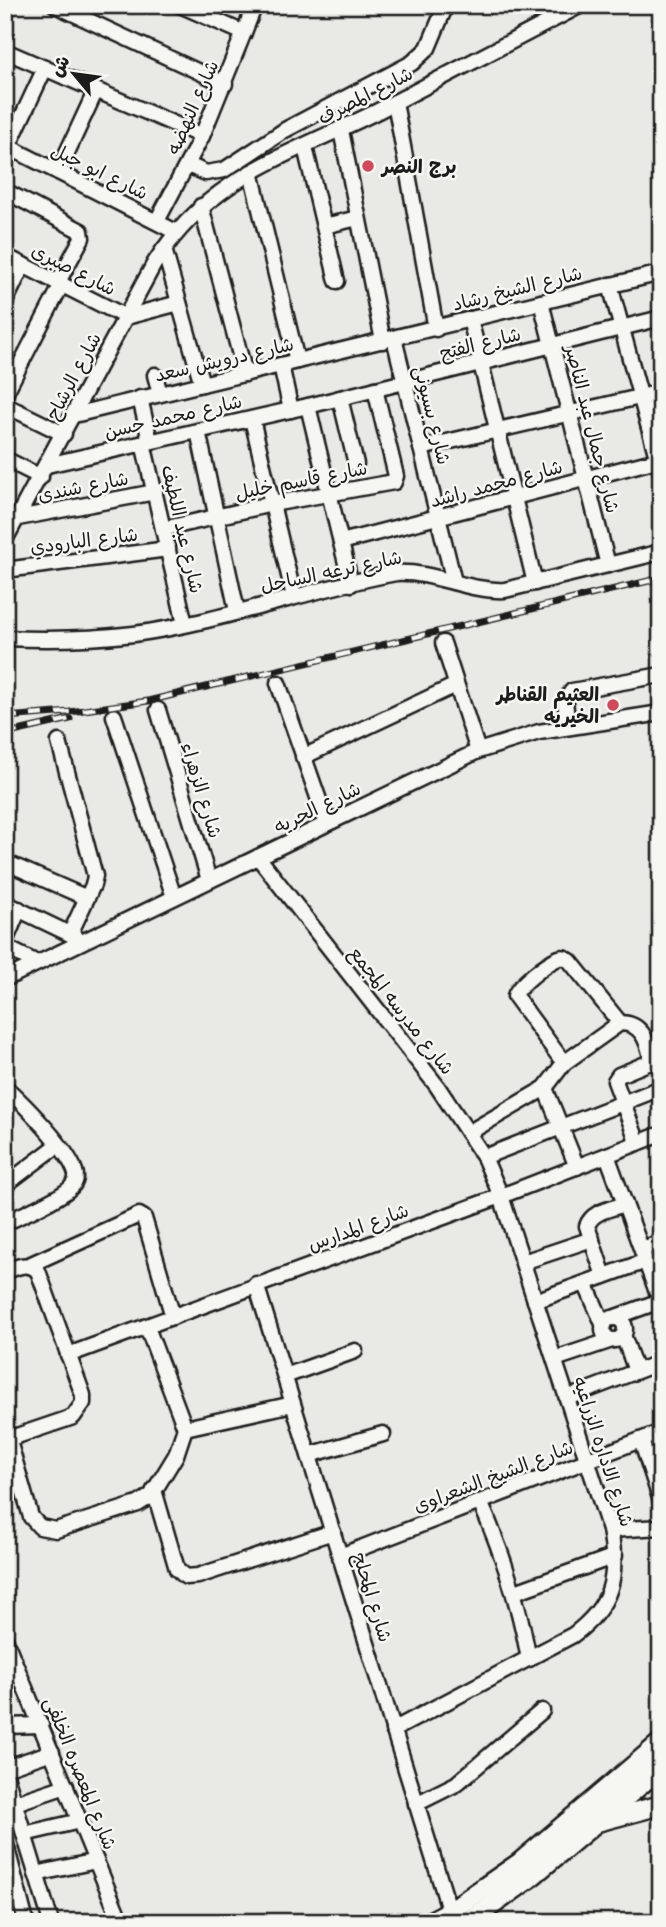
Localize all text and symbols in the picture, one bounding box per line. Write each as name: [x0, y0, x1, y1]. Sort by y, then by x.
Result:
north arrow: [38, 38, 108, 108]
text: ش: [41, 49, 76, 81]
street label: شارع النهضه: [158, 55, 225, 159]
street label: شارع المصرف: [312, 58, 418, 131]
street label: شارع ابو جبل: [47, 135, 154, 207]
place label: برج النصر: [380, 151, 457, 179]
marker: برج النصر: [360, 158, 376, 174]
street label: شارع صبرى: [27, 235, 122, 302]
street label: شارع الشيخ رشاد: [449, 257, 585, 318]
street label: شارع الفتح: [436, 318, 524, 367]
street label: شارع الرشاح: [37, 327, 108, 425]
street label: شارع درويش سعد: [151, 328, 297, 389]
street label: شارع جمال عبد الناصر: [558, 340, 628, 516]
street label: شارع بسيونى: [407, 362, 460, 467]
street label: شارع محمد حسن: [101, 386, 245, 445]
street label: شارع محمد راشد: [426, 451, 565, 514]
street label: شارع قاسم خليل: [232, 452, 370, 508]
street label: شارع عبد اللطيف: [155, 462, 212, 596]
street label: شارع شندى: [35, 463, 131, 508]
street label: شارع البارودي: [28, 518, 140, 562]
street label: شارع ترعه الساحل: [257, 541, 404, 600]
place label: العثيم القناطر الخيريه: [495, 679, 599, 729]
marker: العثيم القناطر الخيريه: [605, 697, 621, 713]
street label: شارع الزهراء: [174, 738, 231, 841]
street label: شارع الحريه: [268, 773, 365, 840]
street label: شارع مدرسه المجمع: [343, 939, 462, 1080]
street label: شارع المدارس: [303, 1195, 412, 1258]
street label: شارع الاداره الزراعيه: [566, 1372, 643, 1530]
street label: شارع الشيخ الشعراوى: [409, 1432, 577, 1519]
street label: شارع المحلج: [346, 1548, 401, 1645]
street label: شارع المعصره الخلفى: [38, 1692, 125, 1854]

